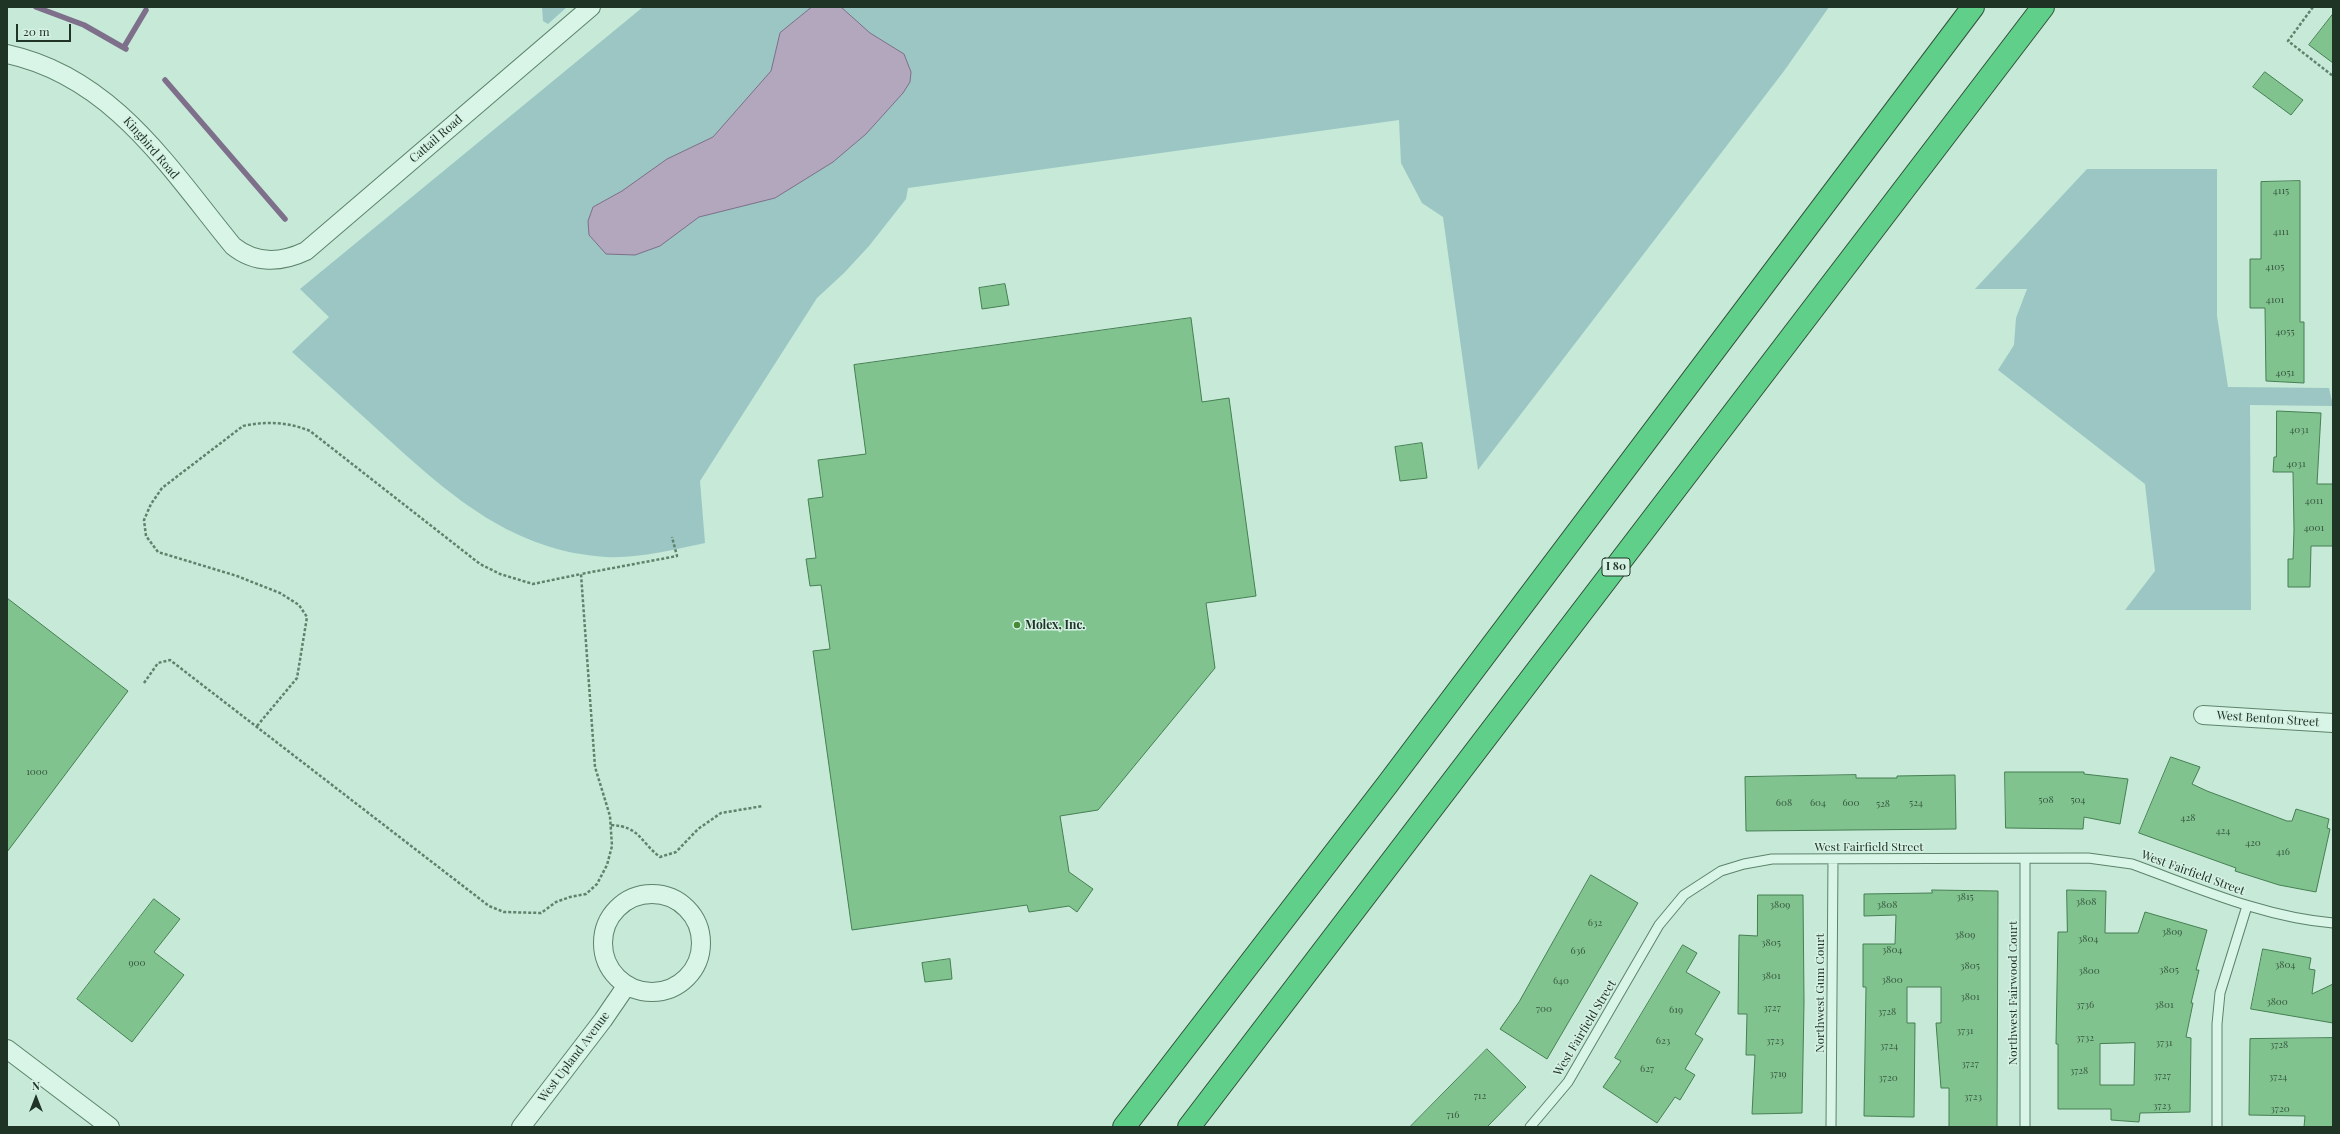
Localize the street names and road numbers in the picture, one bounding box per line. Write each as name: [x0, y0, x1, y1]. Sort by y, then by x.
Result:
street label: Cattail Road: [407, 112, 465, 166]
street label: Kingbird Road: [120, 114, 182, 182]
road number: I 80: [1602, 558, 1630, 576]
street label: West Benton Street: [2216, 708, 2320, 730]
street label: West Fairfield Street: [1814, 840, 1924, 854]
street label: West Fairfield Street: [2139, 848, 2247, 898]
street label: Northwest Fairwood Court: [2006, 921, 2020, 1065]
street label: Northwest Gum Court: [1813, 933, 1827, 1053]
street label: West Fairfield Street: [1551, 978, 1619, 1078]
street label: West Upland Avenue: [535, 1009, 613, 1105]

